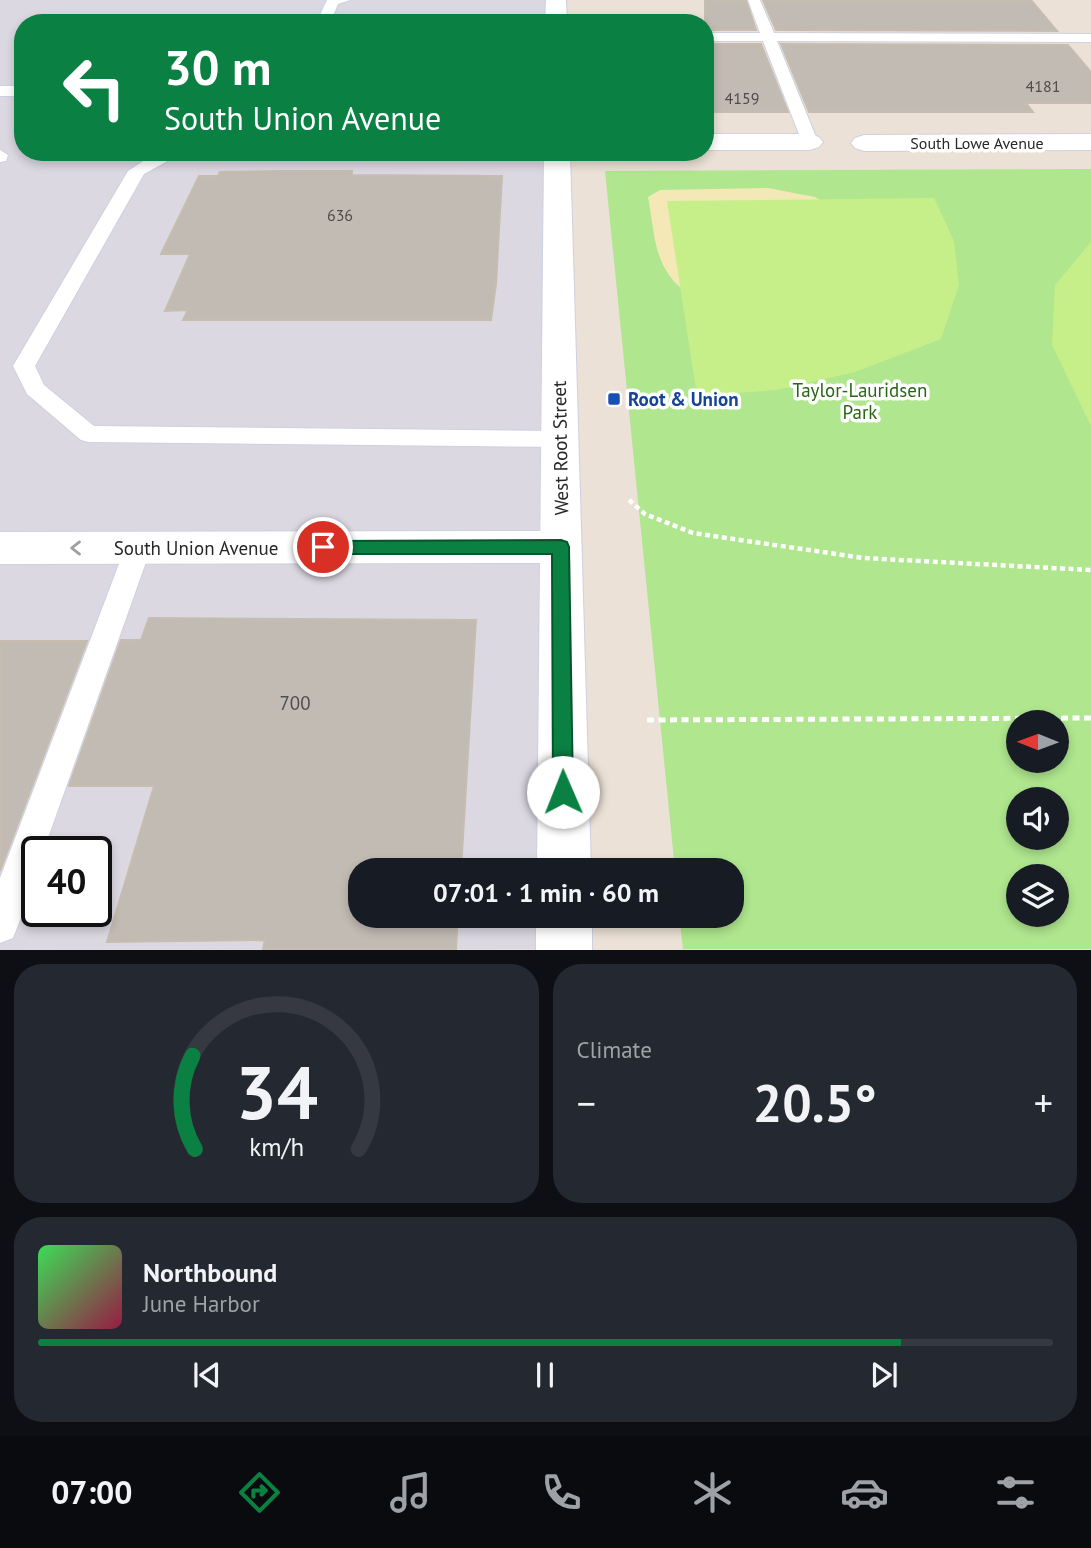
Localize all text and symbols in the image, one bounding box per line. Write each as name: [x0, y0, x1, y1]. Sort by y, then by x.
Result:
text: 30 m: [164, 35, 271, 99]
icon: left: [49, 42, 140, 133]
house number: 4181: [1026, 76, 1060, 96]
house number: 4159: [725, 88, 759, 108]
text: South Union Avenue: [164, 97, 441, 139]
street label: South Lowe Avenue: [910, 133, 1044, 153]
house number: 636: [327, 205, 353, 225]
park label: Taylor-Lauridsen Park: [793, 378, 927, 424]
street label: West Root Street: [547, 380, 573, 516]
place label: Root & Union: [628, 387, 739, 411]
marker: Root & Union: [606, 391, 622, 407]
pin: [293, 517, 353, 577]
icon: arrive: [304, 528, 342, 566]
street label: South Union Avenue: [114, 536, 278, 560]
one-way arrow: [70, 540, 81, 556]
house number: 700: [279, 691, 311, 715]
north arrow: [1006, 710, 1069, 774]
map controls: [1006, 710, 1069, 927]
position arrow: [526, 755, 600, 829]
button: sound: [1006, 787, 1069, 850]
speed limit sign: 40: [21, 836, 112, 927]
button: layers: [1006, 864, 1069, 927]
text: 07:01 · 1 min · 60 m: [433, 876, 659, 909]
text: Climate: [577, 1035, 652, 1064]
text: 34: [235, 1046, 318, 1140]
text: 20.5°: [753, 1069, 877, 1136]
text: −: [577, 1078, 596, 1127]
text: +: [1034, 1078, 1053, 1127]
text: km/h: [249, 1131, 304, 1163]
text: Northbound: [143, 1256, 277, 1289]
text: June Harbor: [143, 1289, 260, 1318]
icon: previous: [188, 1356, 226, 1394]
icon: pause: [526, 1356, 564, 1394]
icon: next: [865, 1356, 903, 1394]
icon: directions: [235, 1468, 284, 1517]
icon: music: [386, 1468, 435, 1517]
icon: phone: [537, 1468, 586, 1517]
icon: climate: [688, 1468, 737, 1517]
icon: car: [840, 1468, 889, 1517]
icon: filters: [991, 1468, 1040, 1517]
text: 07:00: [51, 1471, 132, 1513]

